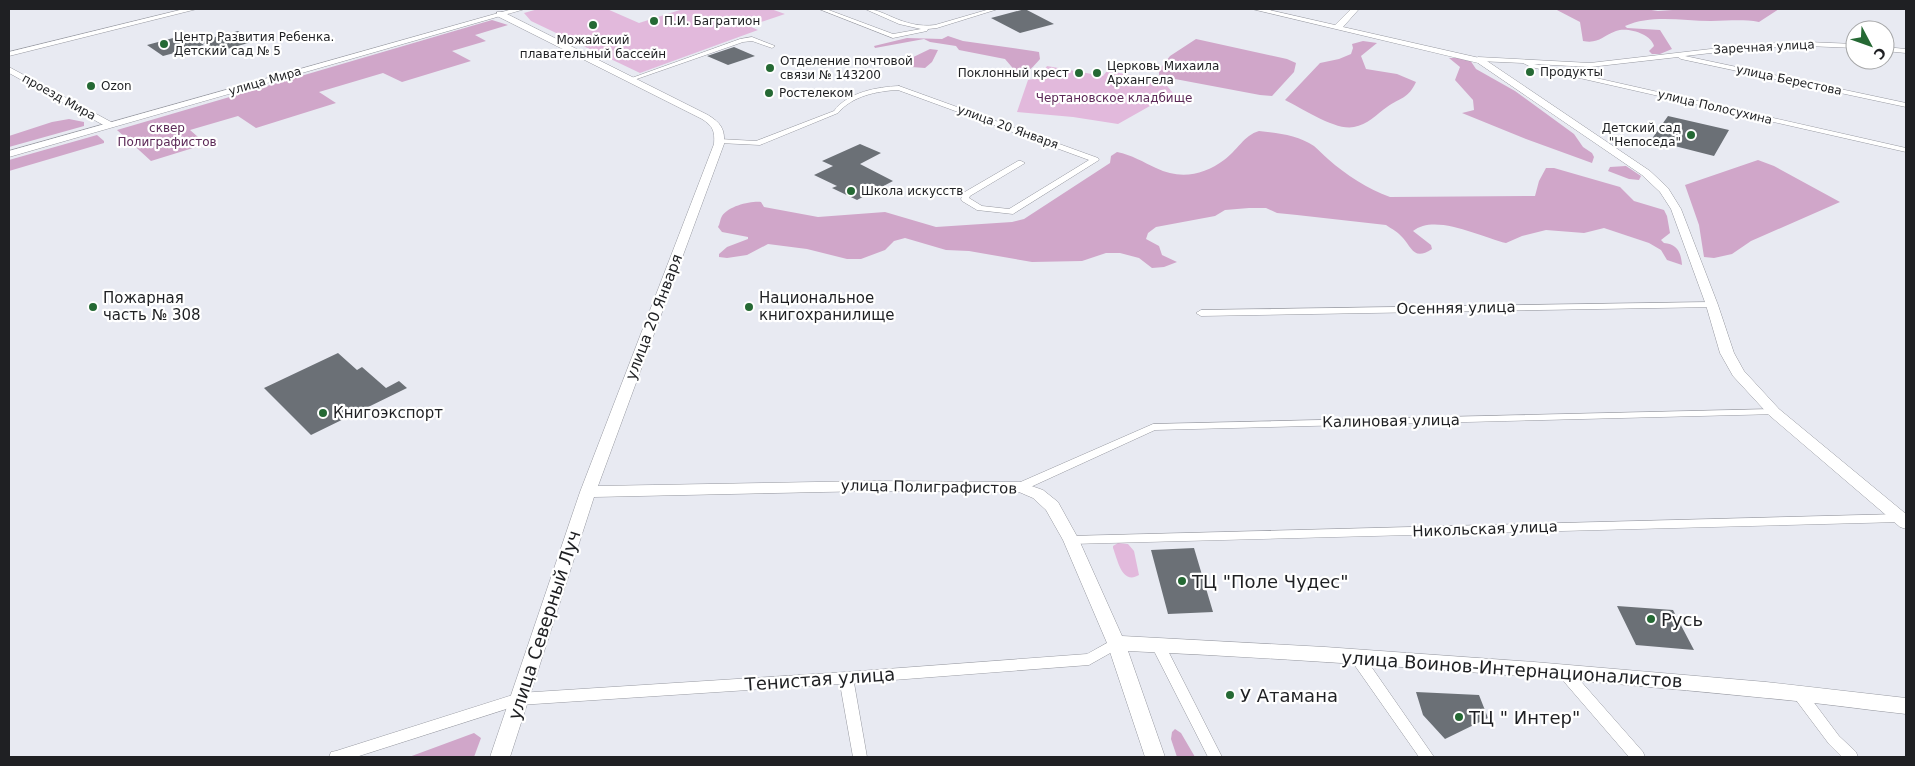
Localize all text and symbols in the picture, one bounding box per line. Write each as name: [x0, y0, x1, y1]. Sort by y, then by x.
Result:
place label: П.И. Багратион: [664, 14, 760, 28]
marker: П.И. Багратион: [648, 15, 660, 27]
marker: Можайский плавательный бассейн: [587, 19, 599, 31]
north arrow: [1845, 20, 1895, 70]
place label: Центр Развития Ребенка. Детский сад № 5: [174, 30, 334, 58]
place label: Можайский плавательный бассейн: [520, 33, 666, 61]
street label: Заречная улица: [1713, 37, 1815, 57]
marker: Центр Развития Ребенка. Детский сад № 5: [158, 38, 170, 50]
text: С: [1870, 44, 1889, 63]
place label: Отделение почтовой связи № 143200: [780, 54, 913, 82]
place label: Церковь Михаила Архангела: [1107, 59, 1219, 87]
marker: Отделение почтовой связи № 143200: [764, 62, 776, 74]
street label: улица Берестова: [1735, 62, 1843, 98]
street label: улица Мира: [227, 64, 303, 98]
place label: Продукты: [1540, 65, 1603, 79]
place label: Поклонный крест: [958, 66, 1069, 80]
marker: Продукты: [1524, 66, 1536, 78]
marker: Поклонный крест: [1073, 67, 1085, 79]
marker: Церковь Михаила Архангела: [1091, 67, 1103, 79]
street label: проезд Мира: [20, 71, 98, 123]
place label: Ozon: [101, 79, 132, 93]
marker: Ozon: [85, 80, 97, 92]
place label: Ростелеком: [779, 86, 853, 100]
marker: Ростелеком: [763, 87, 775, 99]
street label: улица Полосухина: [1656, 87, 1774, 127]
park label: Чертановское кладбище: [1036, 91, 1192, 105]
street label: улица 20 Января: [956, 102, 1060, 152]
park label: сквер Полиграфистов: [117, 121, 217, 149]
place label: Детский сад "Непоседа": [1602, 121, 1681, 149]
marker: Детский сад "Непоседа": [1685, 129, 1697, 141]
place label: Школа искусств: [861, 184, 963, 198]
marker: Школа искусств: [845, 185, 857, 197]
street label: улица 20 Января: [622, 252, 686, 382]
place label: Пожарная часть № 308: [103, 289, 201, 324]
place label: Национальное книгохранилище: [759, 289, 895, 324]
street label: Осенняя улица: [1396, 298, 1516, 318]
marker: Пожарная часть № 308: [87, 301, 99, 313]
marker: Национальное книгохранилище: [743, 301, 755, 313]
place label: Книгоэкспорт: [333, 404, 443, 422]
marker: Книгоэкспорт: [317, 407, 329, 419]
street label: Калиновая улица: [1322, 411, 1460, 431]
street label: улица Полиграфистов: [841, 476, 1017, 498]
street label: Никольская улица: [1412, 517, 1558, 541]
street label: улица Северный Луч: [503, 528, 585, 722]
place label: ТЦ "Поле Чудес": [1191, 571, 1349, 592]
marker: ТЦ "Поле Чудес": [1176, 575, 1188, 587]
place label: Русь: [1661, 609, 1703, 630]
marker: Русь: [1645, 613, 1657, 625]
street label: улица Воинов-Интернационалистов: [1341, 647, 1683, 691]
street label: Тенистая улица: [743, 663, 896, 695]
place label: У Атамана: [1240, 685, 1338, 706]
marker: У Атамана: [1224, 689, 1236, 701]
place label: ТЦ " Интер": [1468, 707, 1580, 728]
marker: ТЦ " Интер": [1453, 711, 1465, 723]

